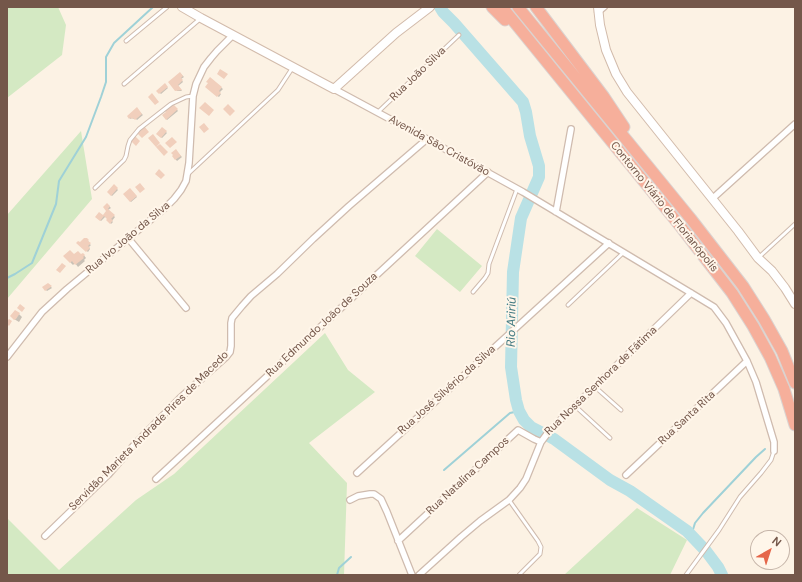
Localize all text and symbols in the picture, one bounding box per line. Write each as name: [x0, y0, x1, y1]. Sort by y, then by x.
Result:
street label: Rua João Silva: [387, 44, 449, 104]
street label: Avenida São Cristóvão: [386, 113, 492, 179]
street label: Contorno Viário de Florianópolis: [607, 139, 721, 275]
street label: Rua Ivo João da Silva: [83, 199, 173, 277]
street label: Rua Edmundo João de Souza: [264, 270, 380, 380]
water label: Rio Aririú: [504, 297, 520, 347]
street label: Rua Nossa Senhora de Fátima: [542, 324, 660, 438]
street label: Rua José Silvério da Silva: [396, 343, 498, 437]
street label: Servidão Marieta Andrade Pires de Macedo: [66, 348, 232, 514]
street label: Rua Santa Rita: [656, 388, 718, 448]
street label: Rua Natalina Campos: [424, 434, 512, 518]
north arrow: [750, 530, 790, 570]
text: N: [769, 533, 784, 549]

